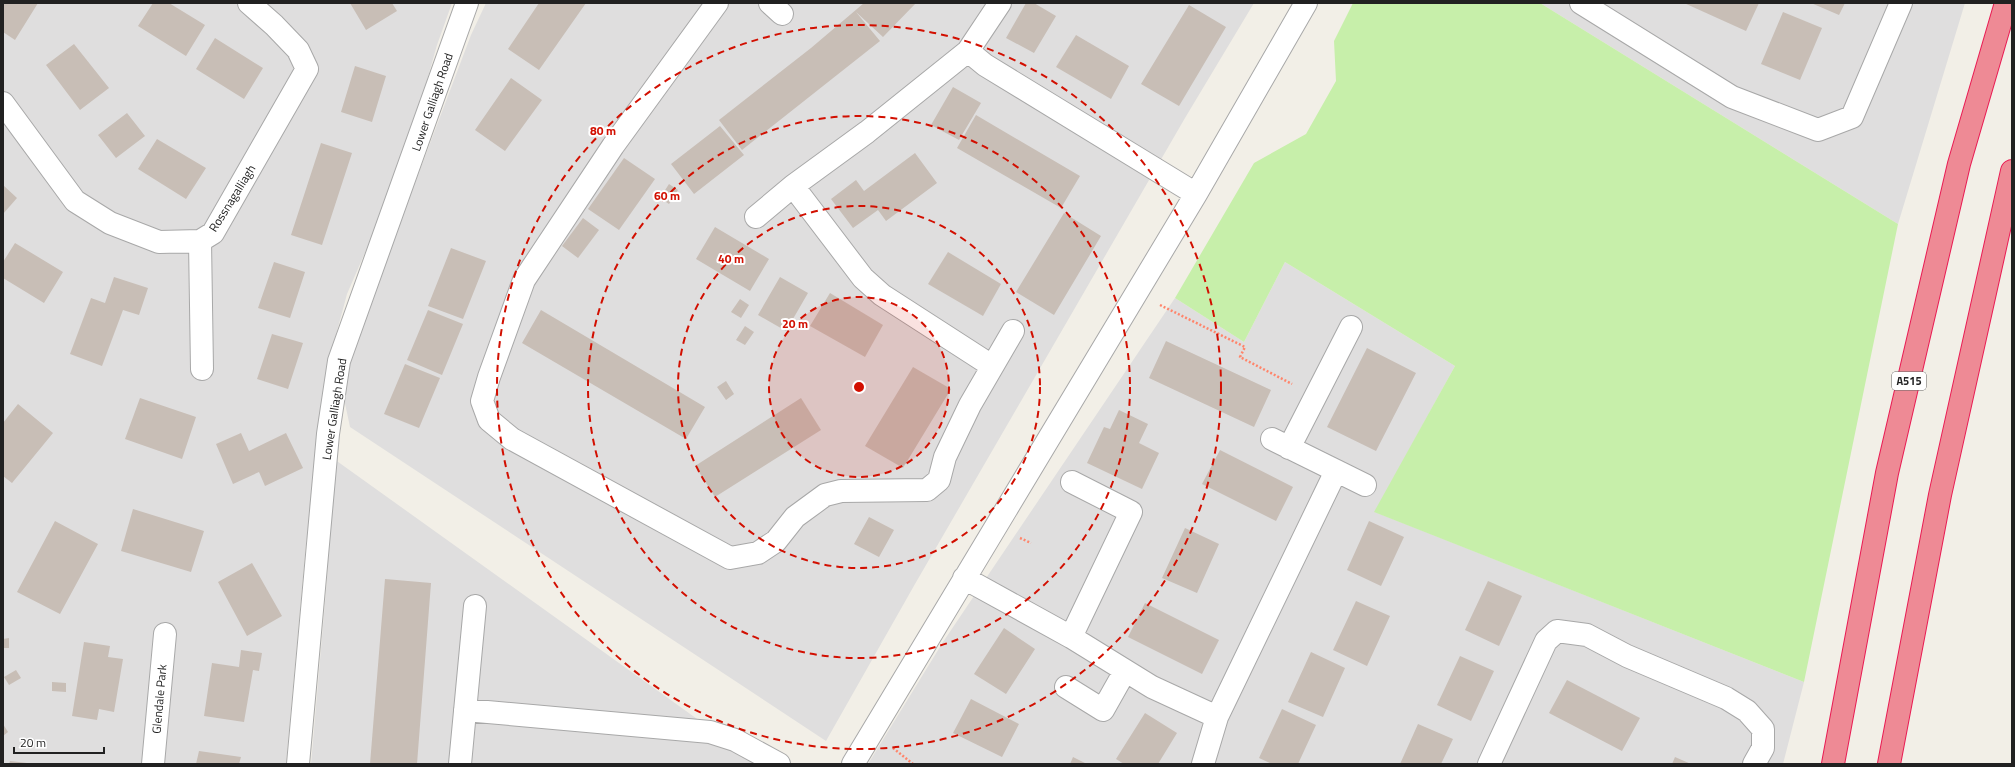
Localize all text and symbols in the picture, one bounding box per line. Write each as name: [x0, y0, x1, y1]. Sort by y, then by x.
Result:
street label: Lower Galliagh Road: [406, 50, 458, 154]
text: 80 m: [590, 121, 616, 140]
street label: Rossnagalliagh: [204, 161, 260, 235]
text: 60 m: [654, 186, 680, 205]
text: 40 m: [718, 249, 744, 268]
text: 20 m: [782, 314, 808, 333]
street label: Lower Galliagh Road: [317, 357, 351, 461]
road number: A515: [1892, 372, 1926, 390]
centre of rings: [852, 380, 866, 394]
street label: Glendale Park: [147, 663, 172, 734]
scale bar: [14, 729, 104, 755]
text: 20 m: [20, 733, 46, 752]

